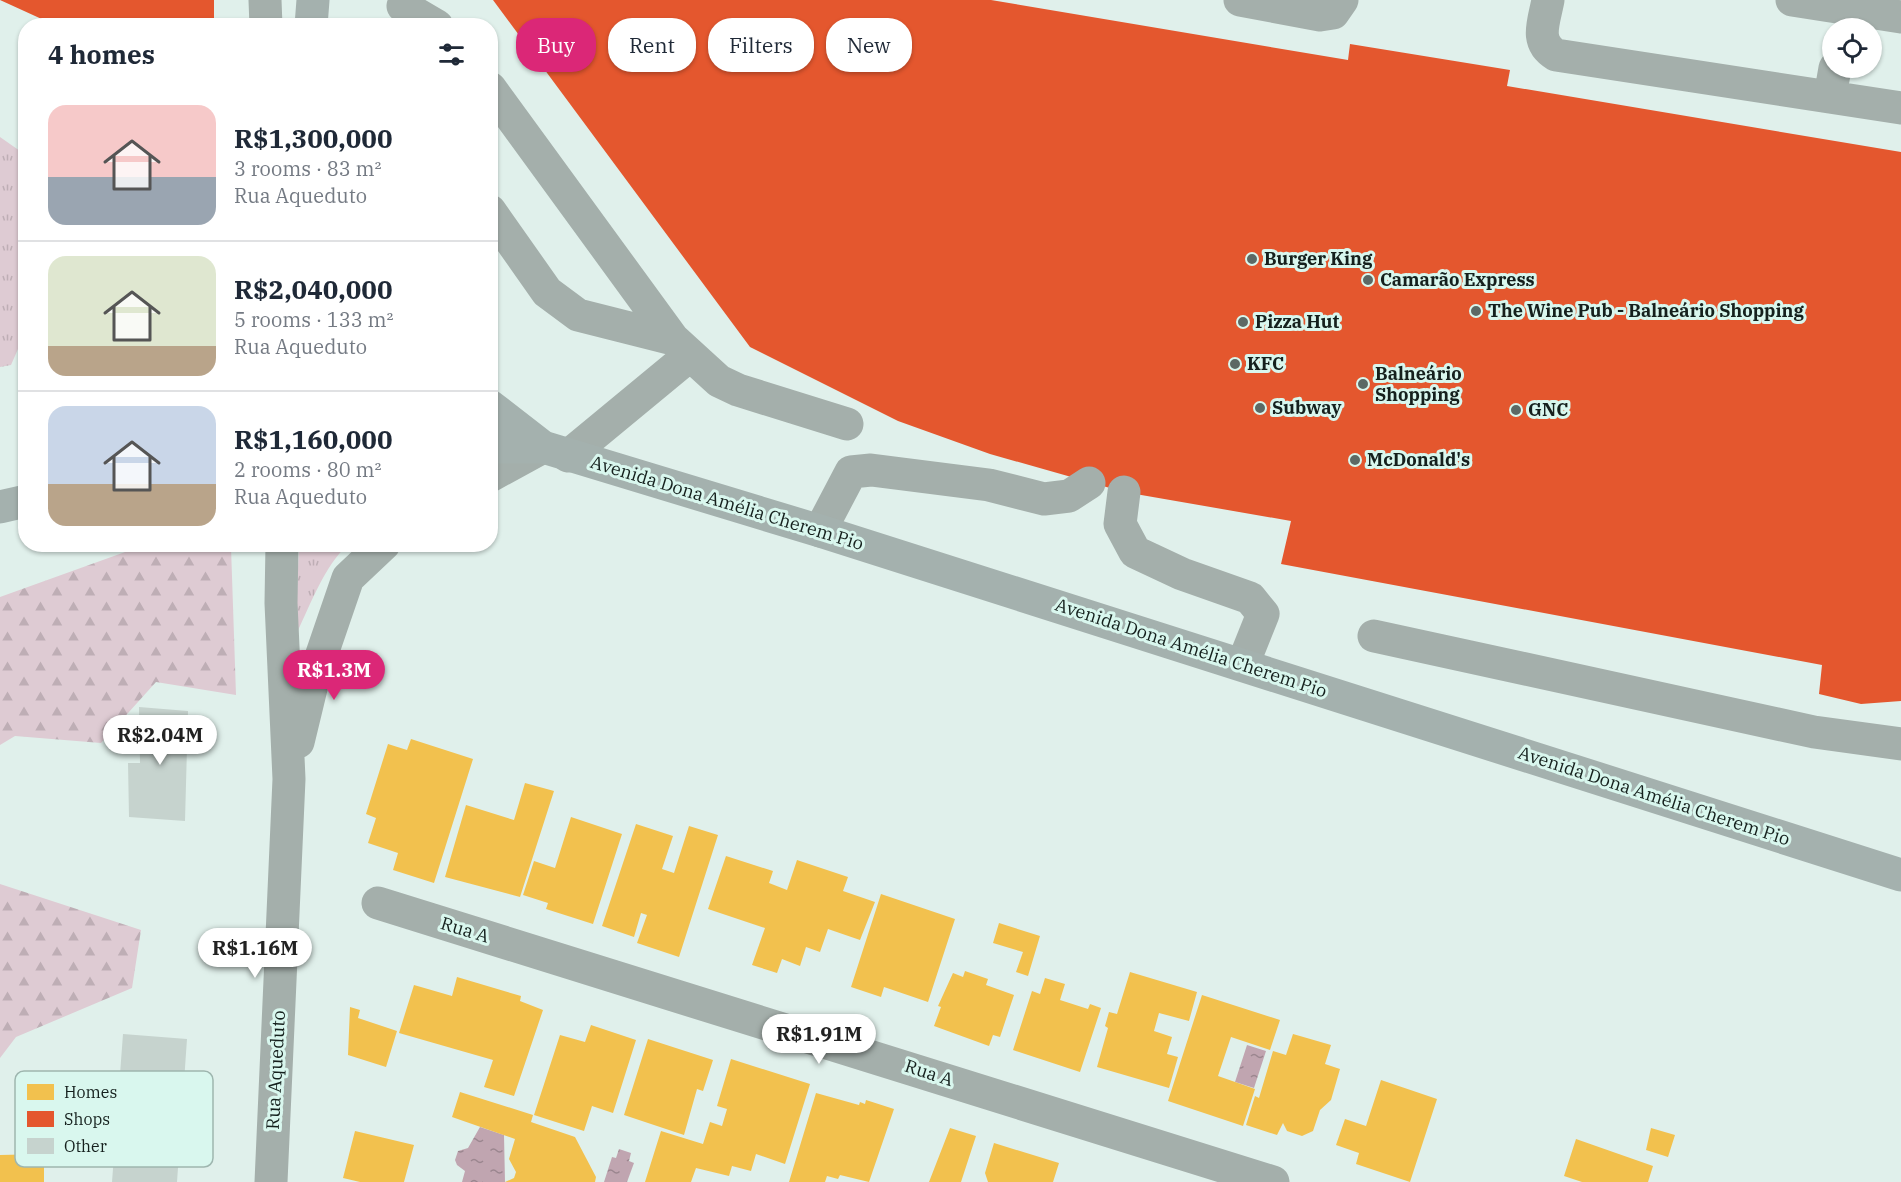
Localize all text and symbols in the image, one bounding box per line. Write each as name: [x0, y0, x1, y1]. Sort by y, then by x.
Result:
chip: Buy: [516, 18, 596, 72]
chip: Rent: [608, 18, 696, 72]
chip: Filters: [708, 18, 814, 72]
chip: New: [826, 18, 912, 72]
map controls: [1822, 18, 1882, 78]
button: locate: [1822, 18, 1882, 78]
text: 4 homes: [48, 37, 155, 71]
icon: filters: [435, 38, 468, 71]
text: R$1,300,000: [234, 121, 393, 155]
icon: home: [96, 129, 168, 201]
text: 3 rooms · 83 m²: [234, 155, 381, 182]
text: Rua Aqueduto: [234, 182, 367, 209]
place label: Burger King: [1264, 247, 1373, 270]
marker: Burger King: [1245, 252, 1259, 266]
place label: Camarão Express: [1380, 268, 1535, 291]
text: R$2,040,000: [234, 272, 393, 306]
marker: Camarão Express: [1361, 273, 1375, 287]
icon: home: [96, 280, 168, 352]
place label: The Wine Pub - Balneário Shopping: [1488, 299, 1804, 322]
marker: The Wine Pub - Balneário Shopping: [1469, 304, 1483, 318]
text: 5 rooms · 133 m²: [234, 306, 393, 333]
place label: Pizza Hut: [1255, 310, 1340, 333]
marker: Pizza Hut: [1236, 315, 1250, 329]
text: Rua Aqueduto: [234, 333, 367, 360]
place label: KFC: [1247, 352, 1284, 375]
marker: KFC: [1228, 357, 1242, 371]
place label: Balneário Shopping: [1375, 362, 1462, 406]
marker: Balneário Shopping: [1356, 377, 1370, 391]
place label: Subway: [1272, 396, 1342, 419]
place label: GNC: [1528, 398, 1568, 421]
marker: Subway: [1253, 401, 1267, 415]
marker: GNC: [1509, 403, 1523, 417]
text: R$1,160,000: [234, 422, 393, 456]
icon: home: [96, 430, 168, 502]
place label: McDonald's: [1367, 448, 1470, 471]
street label: Avenida Dona Amélia Cherem Pio: [588, 450, 866, 555]
marker: McDonald's: [1348, 453, 1362, 467]
text: 2 rooms · 80 m²: [234, 456, 381, 483]
text: Rua Aqueduto: [234, 483, 367, 510]
street label: Avenida Dona Amélia Cherem Pio: [1052, 593, 1330, 702]
pin: R$1.3M: [285, 650, 383, 701]
text: R$1.3M: [297, 656, 371, 683]
pin: R$2.04M: [105, 715, 215, 766]
text: R$2.04M: [117, 721, 203, 748]
street label: Avenida Dona Amélia Cherem Pio: [1515, 741, 1793, 850]
street label: Rua A: [438, 911, 493, 948]
pin: R$1.16M: [200, 928, 310, 979]
text: R$1.16M: [212, 934, 298, 961]
street label: Rua Aqueduto: [261, 1010, 290, 1130]
pin: R$1.91M: [764, 1014, 874, 1065]
text: R$1.91M: [776, 1020, 862, 1047]
street label: Rua A: [902, 1054, 957, 1091]
legend: [15, 1071, 213, 1167]
text: Homes: [64, 1082, 117, 1102]
text: Shops: [64, 1109, 110, 1129]
text: Other: [64, 1136, 107, 1156]

